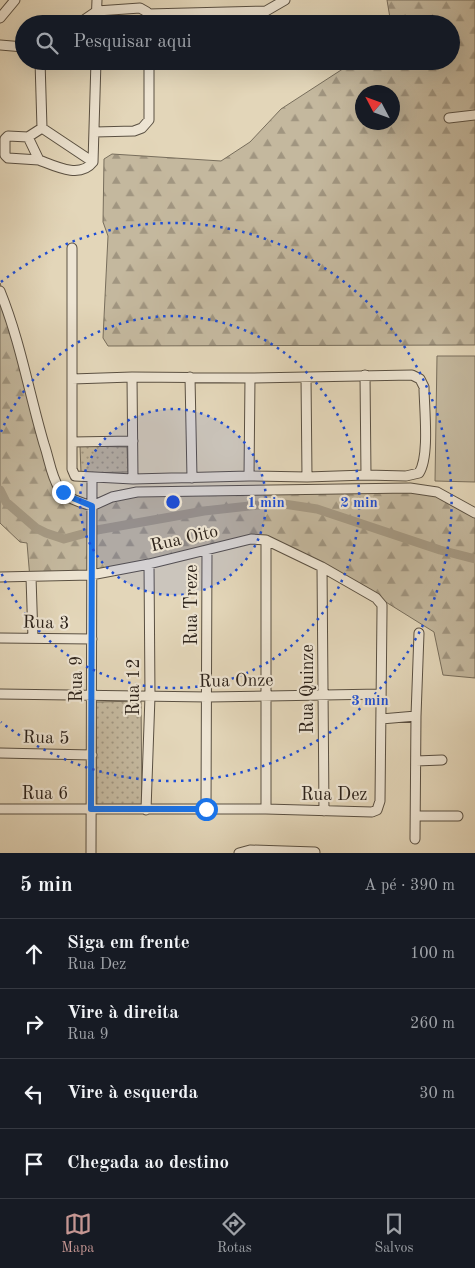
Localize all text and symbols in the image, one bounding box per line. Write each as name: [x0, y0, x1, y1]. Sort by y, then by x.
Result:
search box: [15, 15, 460, 70]
icon: search: [33, 29, 61, 57]
text: Pesquisar aqui: [73, 33, 192, 52]
north arrow: [355, 85, 400, 130]
route end: [52, 481, 75, 504]
centre of rings: [164, 493, 182, 511]
text: 1 min: [247, 496, 285, 511]
text: 2 min: [340, 496, 378, 511]
street label: Rua Oito: [149, 522, 220, 556]
street label: Rua Treze: [183, 564, 201, 646]
street label: Rua 3: [22, 614, 70, 632]
street label: Rua Quinze: [299, 644, 317, 734]
street label: Rua 9: [68, 656, 86, 702]
street label: Rua 12: [125, 658, 143, 716]
street label: Rua Onze: [198, 671, 274, 691]
text: 3 min: [351, 694, 389, 709]
street label: Rua 5: [22, 729, 70, 747]
street label: Rua 6: [22, 785, 68, 803]
street label: Rua Dez: [301, 786, 367, 804]
route start: [195, 798, 218, 821]
text: 5 min: [20, 875, 73, 896]
text: A pé · 390 m: [364, 878, 455, 894]
text: Siga em frente: [67, 934, 190, 953]
icon: ahead: [20, 940, 48, 968]
text: 100 m: [410, 946, 455, 962]
text: Rua Dez: [67, 957, 126, 973]
text: Vire à direita: [67, 1004, 179, 1023]
icon: right: [20, 1010, 48, 1038]
text: 260 m: [410, 1016, 455, 1032]
text: Rua 9: [67, 1027, 109, 1043]
icon: left: [20, 1080, 48, 1108]
text: Vire à esquerda: [67, 1084, 198, 1103]
text: 30 m: [419, 1086, 455, 1102]
icon: arrive: [20, 1150, 48, 1178]
text: Chegada ao destino: [67, 1154, 229, 1173]
tab: Mapa: [61, 1210, 94, 1257]
tab: Rotas: [217, 1210, 252, 1257]
tab: Salvos: [374, 1210, 414, 1257]

